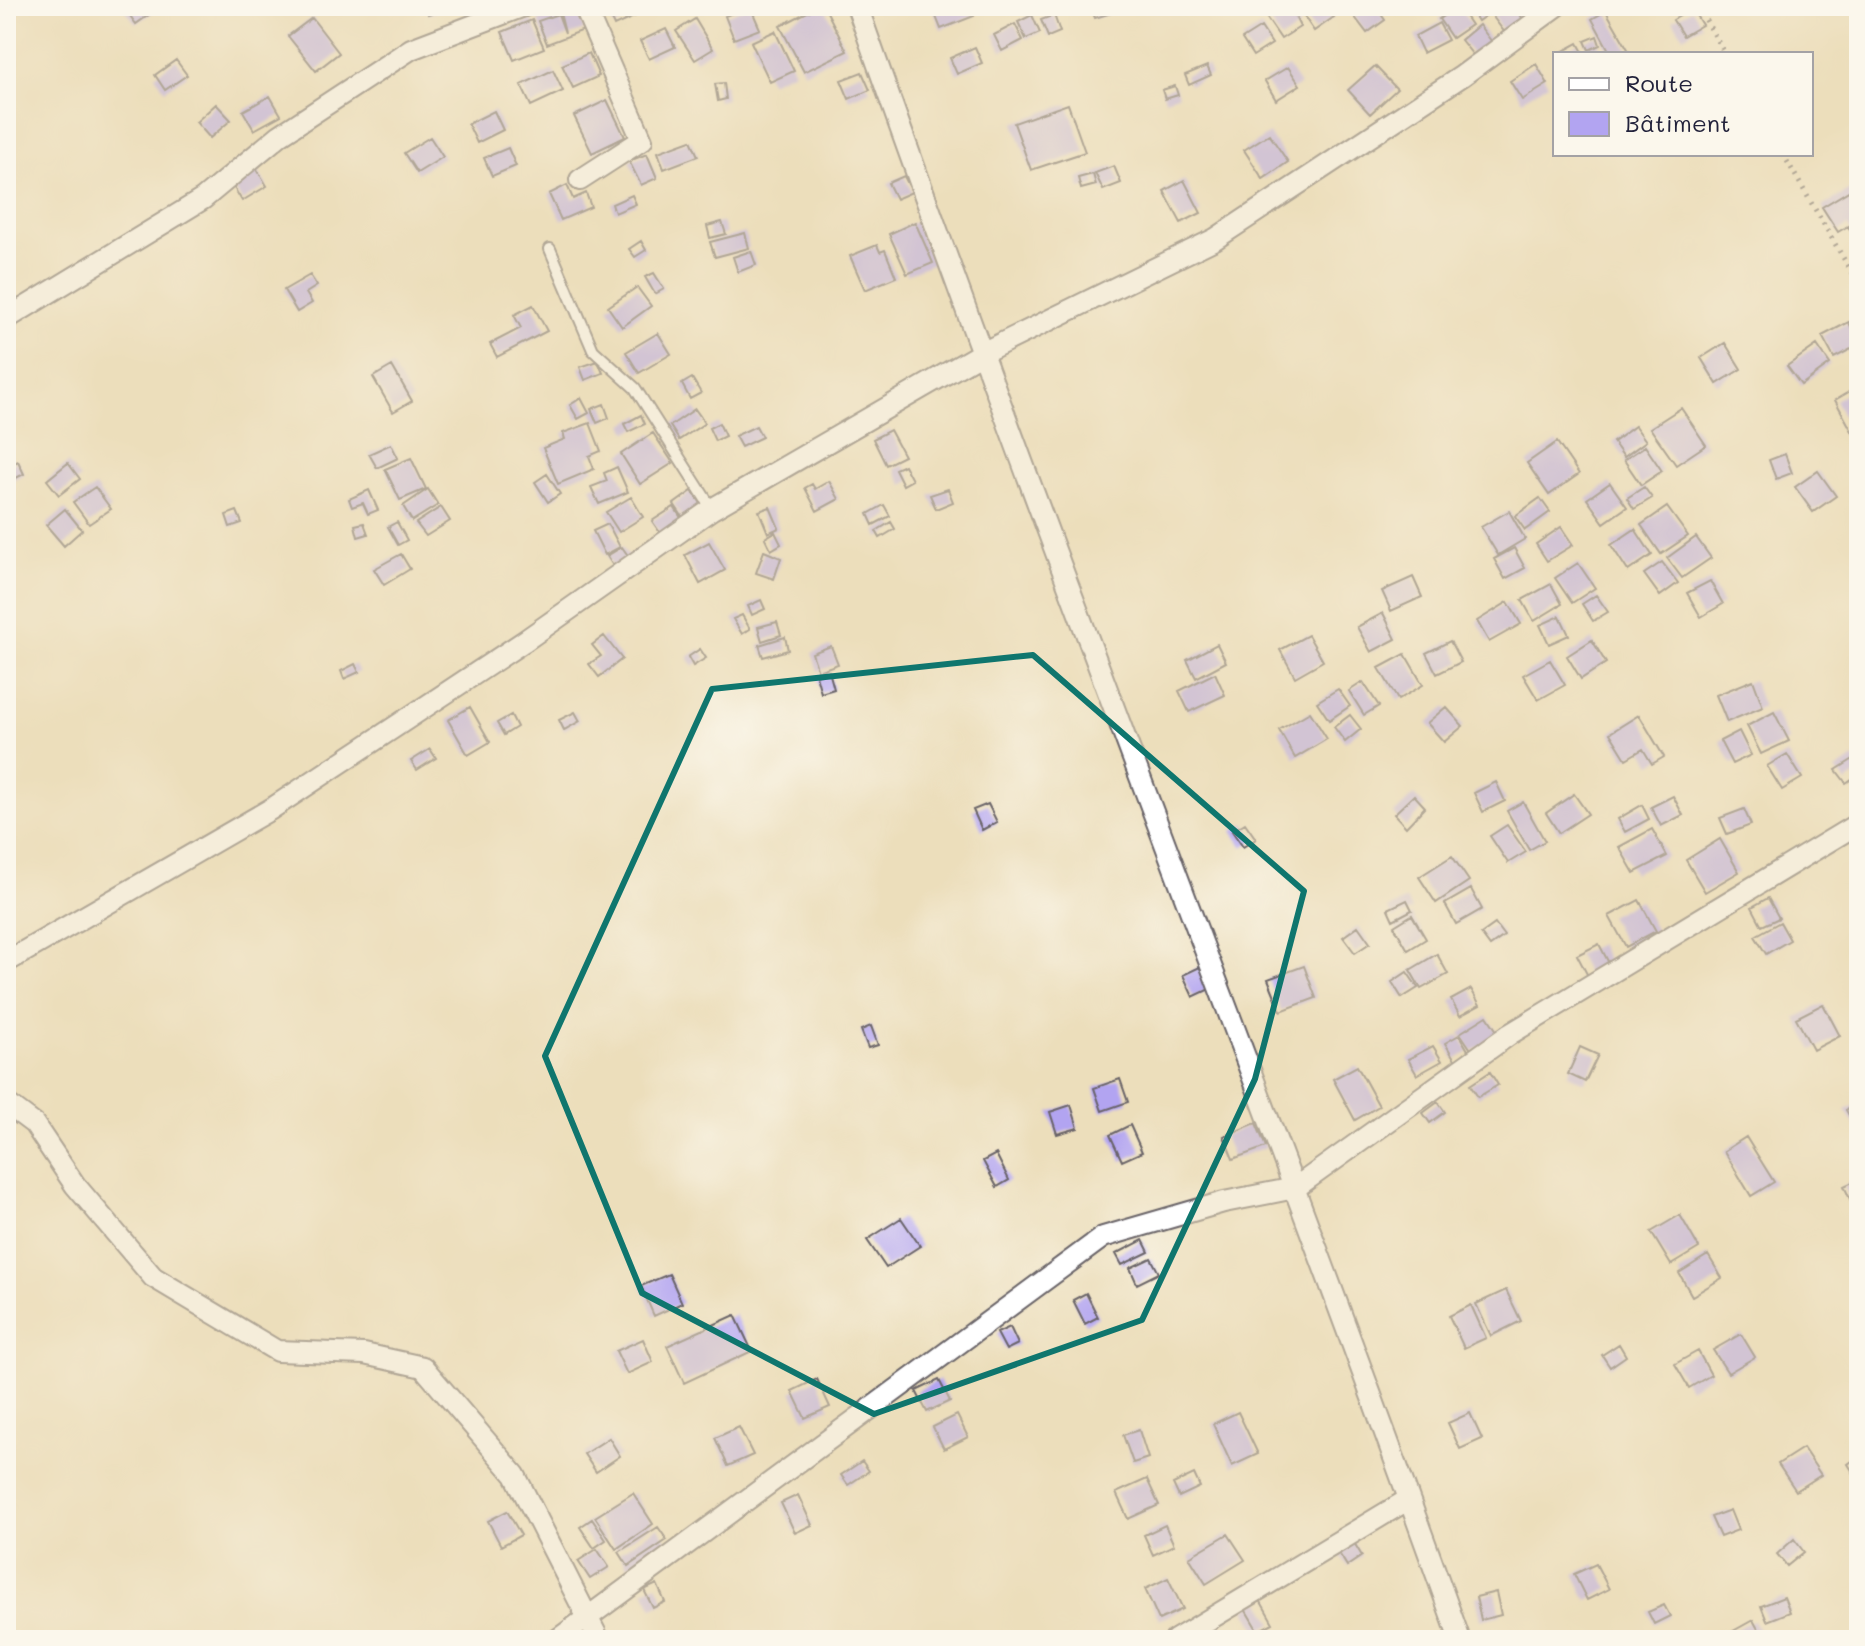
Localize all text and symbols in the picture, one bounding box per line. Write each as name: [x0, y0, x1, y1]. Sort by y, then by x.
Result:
legend: [1553, 52, 1813, 156]
text: Route: [1625, 67, 1693, 98]
text: Bâtiment: [1625, 107, 1731, 138]

